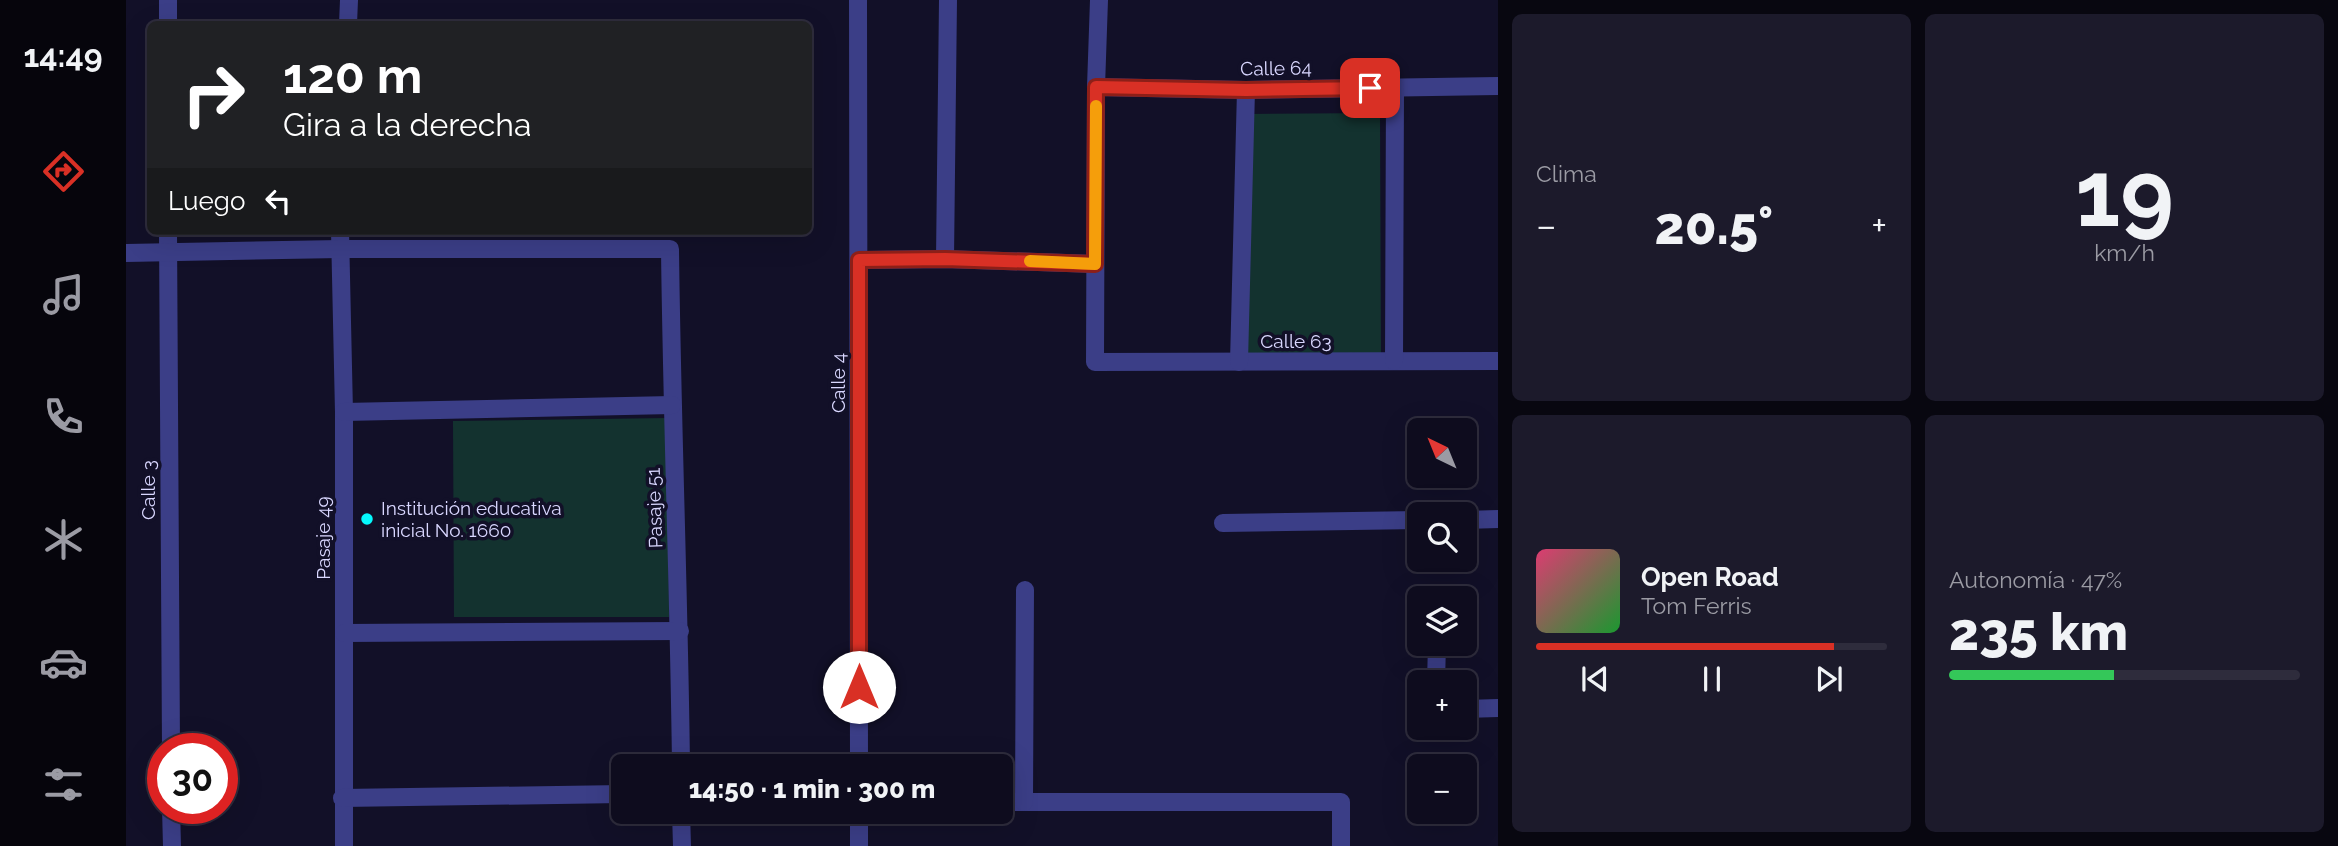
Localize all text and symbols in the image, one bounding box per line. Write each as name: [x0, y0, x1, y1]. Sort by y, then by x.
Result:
text: 14:49: [23, 37, 103, 74]
text: 120 m: [283, 47, 422, 104]
icon: right: [168, 49, 259, 140]
street label: Calle 64: [1240, 56, 1312, 80]
pin: [1340, 58, 1400, 118]
icon: arrive: [1351, 69, 1389, 107]
text: Gira a la derecha: [283, 106, 531, 143]
text: 19: [2075, 140, 2174, 247]
icon: directions: [39, 147, 88, 196]
text: Clima: [1536, 160, 1597, 187]
icon: left: [259, 182, 297, 220]
text: Luego: [168, 186, 245, 216]
text: 20.5°: [1654, 195, 1773, 256]
text: −: [1536, 203, 1556, 248]
text: +: [1871, 203, 1887, 248]
text: km/h: [2094, 239, 2155, 266]
icon: music: [39, 270, 88, 319]
street label: Calle 63: [1260, 330, 1332, 352]
street label: Calle 4: [827, 353, 849, 413]
icon: phone: [39, 392, 88, 441]
north arrow: [1407, 418, 1477, 488]
map controls: [1407, 418, 1477, 824]
street label: Calle 3: [137, 460, 159, 520]
street label: Pasaje 51: [642, 467, 666, 549]
street label: Pasaje 49: [312, 496, 334, 580]
place label: Institución educativa inicial No. 1660: [381, 497, 562, 541]
button: search: [1407, 502, 1477, 572]
marker: Institución educativa inicial No. 1660: [359, 511, 375, 527]
icon: climate: [39, 515, 88, 564]
text: Open Road: [1641, 562, 1779, 592]
text: Autonomía · 47%: [1949, 566, 2122, 593]
button: layers: [1407, 586, 1477, 656]
text: Tom Ferris: [1641, 592, 1752, 619]
text: 235 km: [1949, 601, 2128, 662]
icon: car: [39, 638, 88, 687]
position arrow: [822, 650, 896, 724]
icon: previous: [1576, 660, 1614, 698]
icon: pause: [1693, 660, 1731, 698]
icon: next: [1810, 660, 1848, 698]
button: +: [1407, 670, 1477, 740]
speed limit sign: 30: [147, 733, 238, 824]
button: −: [1407, 754, 1477, 824]
icon: filters: [39, 760, 88, 809]
text: 14:50 · 1 min · 300 m: [689, 774, 935, 804]

